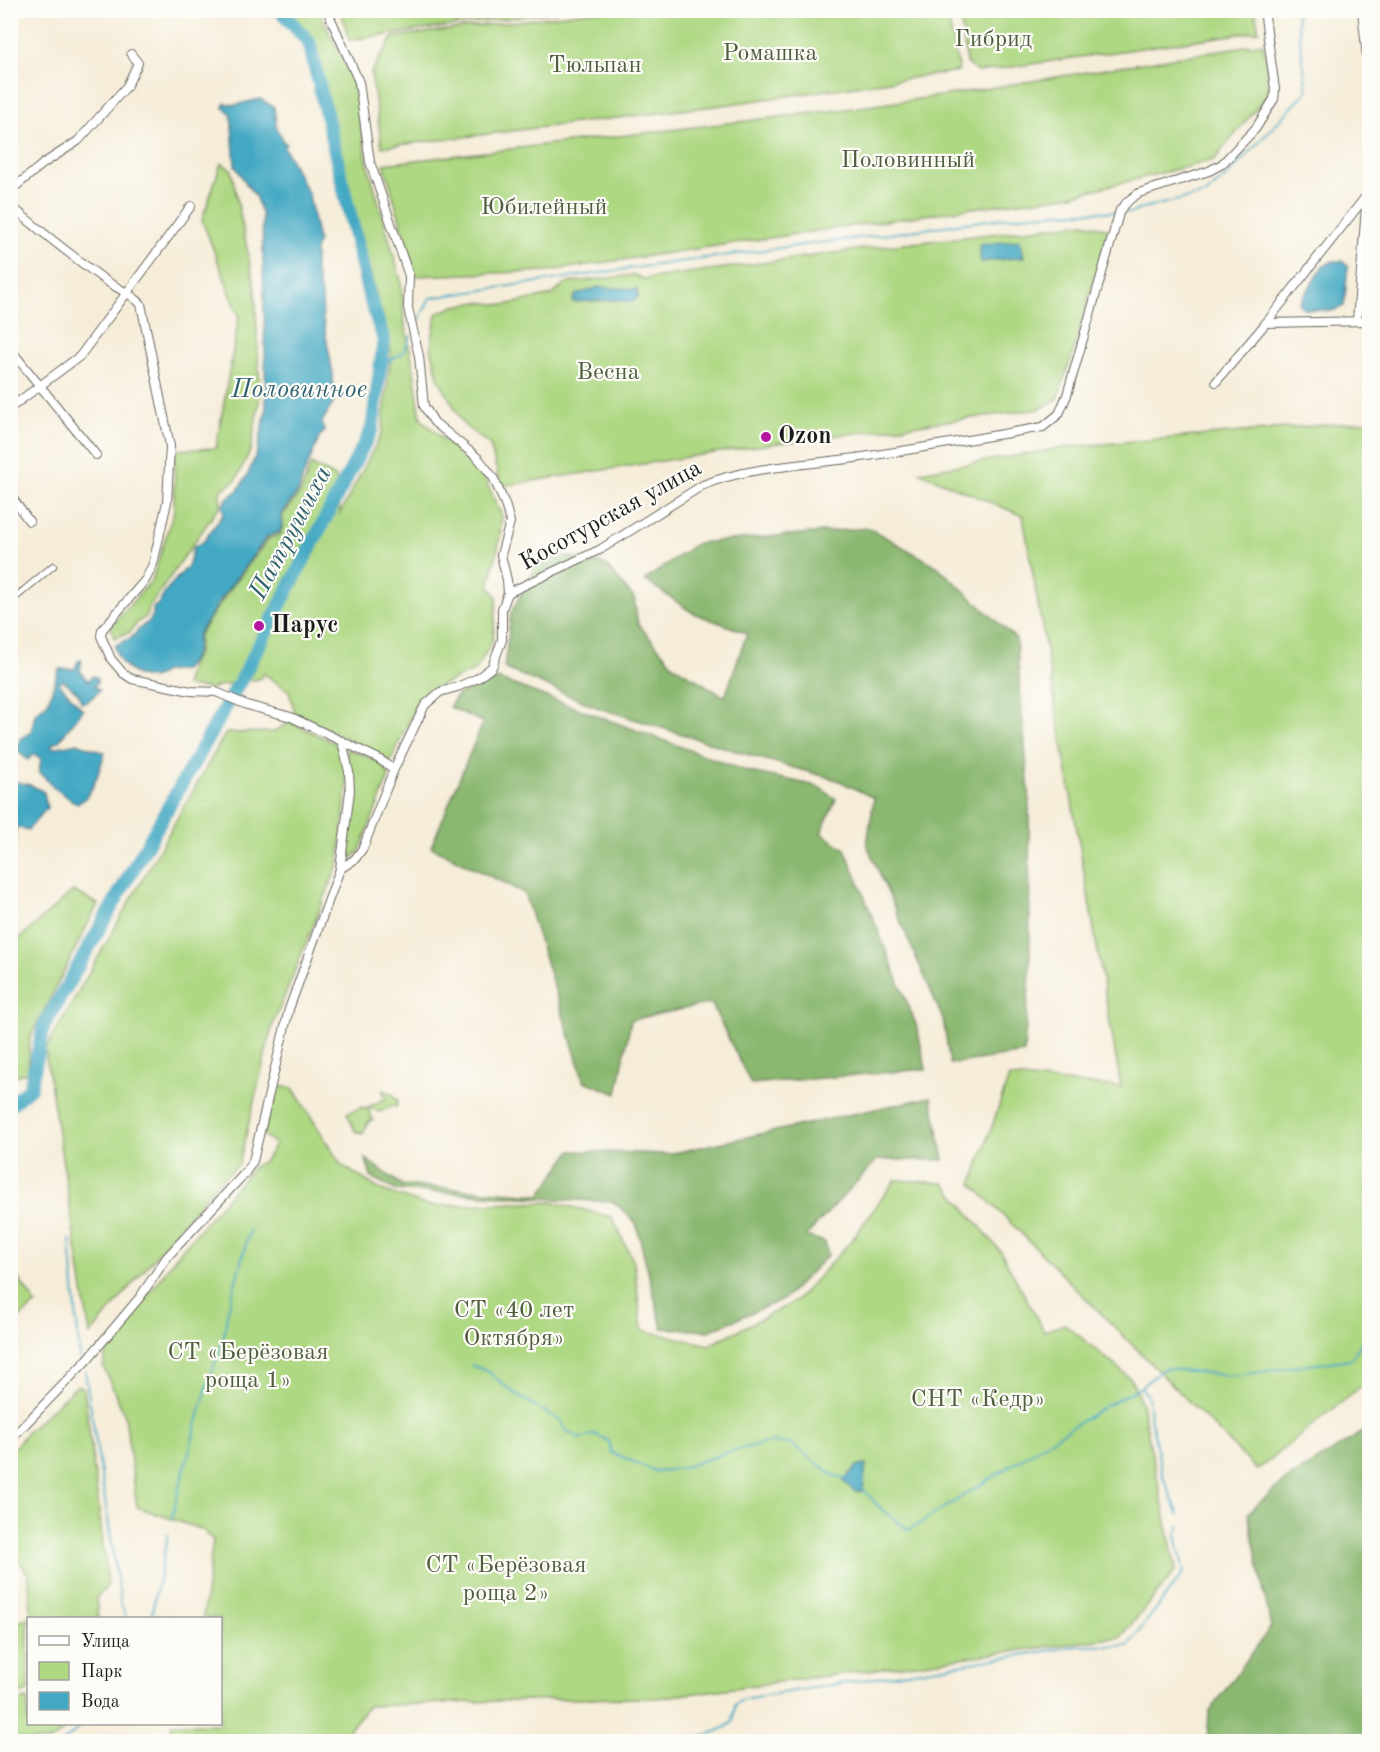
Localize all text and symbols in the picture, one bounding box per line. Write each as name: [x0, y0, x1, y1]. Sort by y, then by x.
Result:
park label: Гибрид: [954, 28, 1032, 52]
park label: Ромашка: [723, 42, 818, 66]
park label: Тюльпан: [548, 54, 642, 78]
park label: Половинный: [841, 149, 975, 173]
park label: Юбилейный: [481, 196, 607, 220]
park label: Весна: [576, 361, 640, 385]
water label: Половинное: [230, 377, 367, 403]
place label: Ozon: [778, 425, 832, 449]
marker: Ozon: [759, 430, 773, 444]
street label: Косотурская улица: [516, 456, 706, 576]
water label: Патрушиха: [245, 462, 337, 605]
place label: Парус: [271, 614, 339, 638]
marker: Парус: [252, 619, 266, 633]
park label: СТ «40 лет Октября»: [454, 1299, 574, 1351]
park label: СТ «Берёзовая роща 1»: [167, 1341, 329, 1393]
park label: СНТ «Кедр»: [911, 1388, 1045, 1412]
park label: СТ «Берёзовая роща 2»: [425, 1554, 587, 1606]
legend: [27, 1617, 222, 1725]
text: Улица: [81, 1633, 130, 1651]
text: Парк: [81, 1663, 122, 1681]
text: Вода: [81, 1693, 120, 1711]

